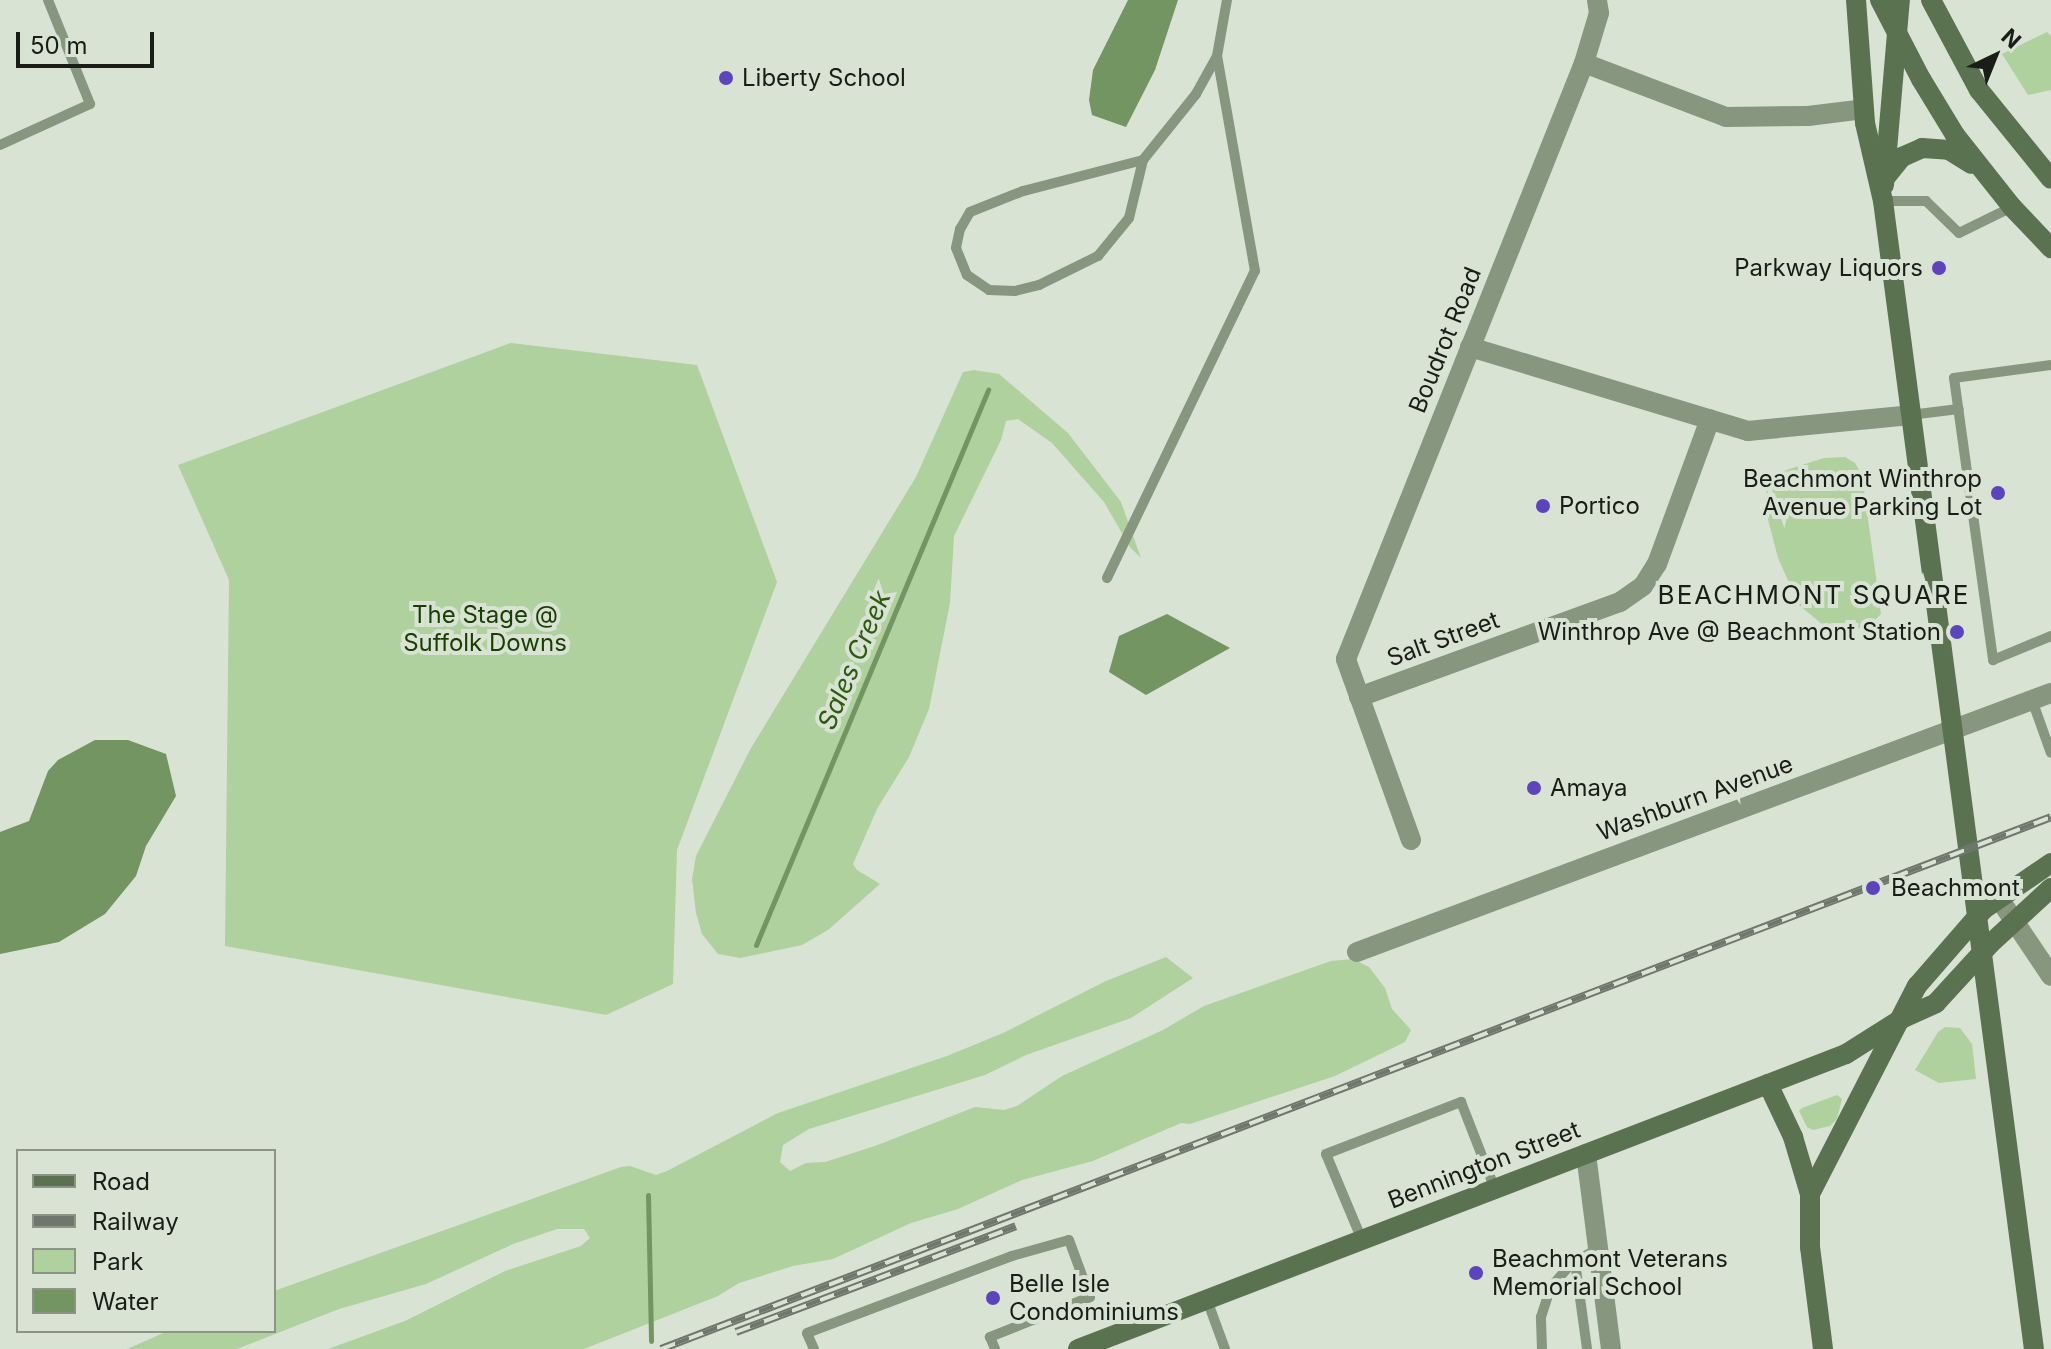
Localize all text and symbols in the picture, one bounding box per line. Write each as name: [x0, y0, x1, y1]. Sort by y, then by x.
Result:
scale bar: [20, 16, 158, 66]
north arrow: [1955, 16, 2035, 96]
text: N: [1996, 23, 2026, 54]
text: 50 m: [30, 31, 88, 60]
place label: Liberty School: [742, 64, 906, 92]
marker: Liberty School: [717, 69, 735, 87]
place label: Parkway Liquors: [1734, 254, 1923, 282]
marker: Parkway Liquors: [1930, 259, 1948, 277]
street label: Boudrot Road: [1403, 263, 1487, 417]
place label: Beachmont Winthrop Avenue Parking Lot: [1743, 465, 1982, 521]
marker: Beachmont Winthrop Avenue Parking Lot: [1989, 484, 2007, 502]
place label: Portico: [1559, 492, 1640, 520]
marker: Portico: [1534, 497, 1552, 515]
district label: BEACHMONT SQUARE: [1658, 579, 1970, 611]
water label: Sales Creek: [811, 586, 897, 734]
park label: The Stage @ Suffolk Downs: [403, 601, 567, 657]
street label: Salt Street: [1383, 605, 1503, 673]
place label: Winthrop Ave @ Beachmont Station: [1538, 618, 1941, 646]
marker: Winthrop Ave @ Beachmont Station: [1948, 623, 1966, 641]
street label: Washburn Avenue: [1593, 749, 1797, 847]
place label: Amaya: [1550, 774, 1628, 802]
marker: Amaya: [1525, 779, 1543, 797]
place label: Beachmont: [1891, 874, 2020, 902]
marker: Beachmont: [1862, 877, 1884, 899]
street label: Bennington Street: [1384, 1115, 1584, 1215]
legend: [16, 1149, 276, 1333]
text: Road: [92, 1167, 150, 1196]
text: Railway: [92, 1207, 179, 1236]
place label: Beachmont Veterans Memorial School: [1492, 1245, 1728, 1301]
text: Park: [92, 1247, 143, 1276]
marker: Beachmont Veterans Memorial School: [1467, 1264, 1485, 1282]
place label: Belle Isle Condominiums: [1009, 1270, 1179, 1326]
text: Water: [92, 1287, 159, 1316]
marker: Belle Isle Condominiums: [984, 1289, 1002, 1307]

